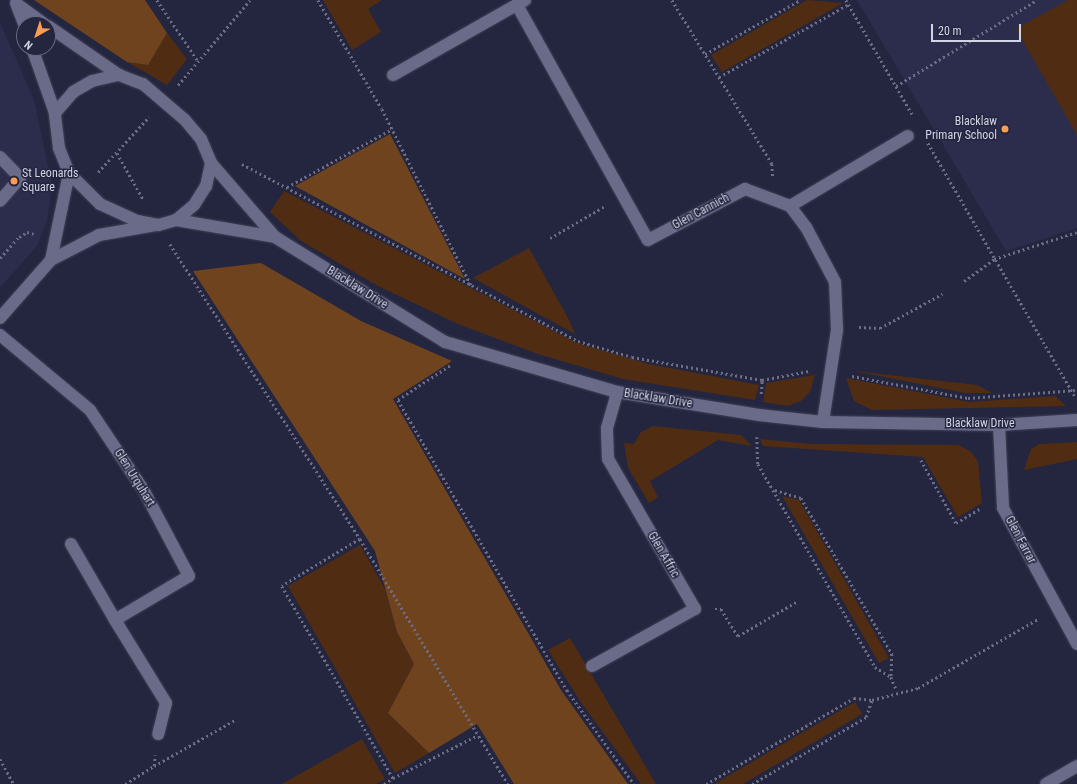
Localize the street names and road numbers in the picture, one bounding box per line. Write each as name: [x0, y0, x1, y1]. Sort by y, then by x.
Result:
street label: Glen Cannich: [670, 191, 732, 233]
street label: Blacklaw Drive: [324, 264, 390, 312]
street label: Blacklaw Drive: [623, 386, 693, 412]
street label: Blacklaw Drive: [946, 417, 1014, 431]
street label: Glen Urquhart: [111, 447, 157, 509]
street label: Glen Farrar: [1001, 514, 1039, 566]
street label: Glen Affric: [644, 530, 682, 580]

